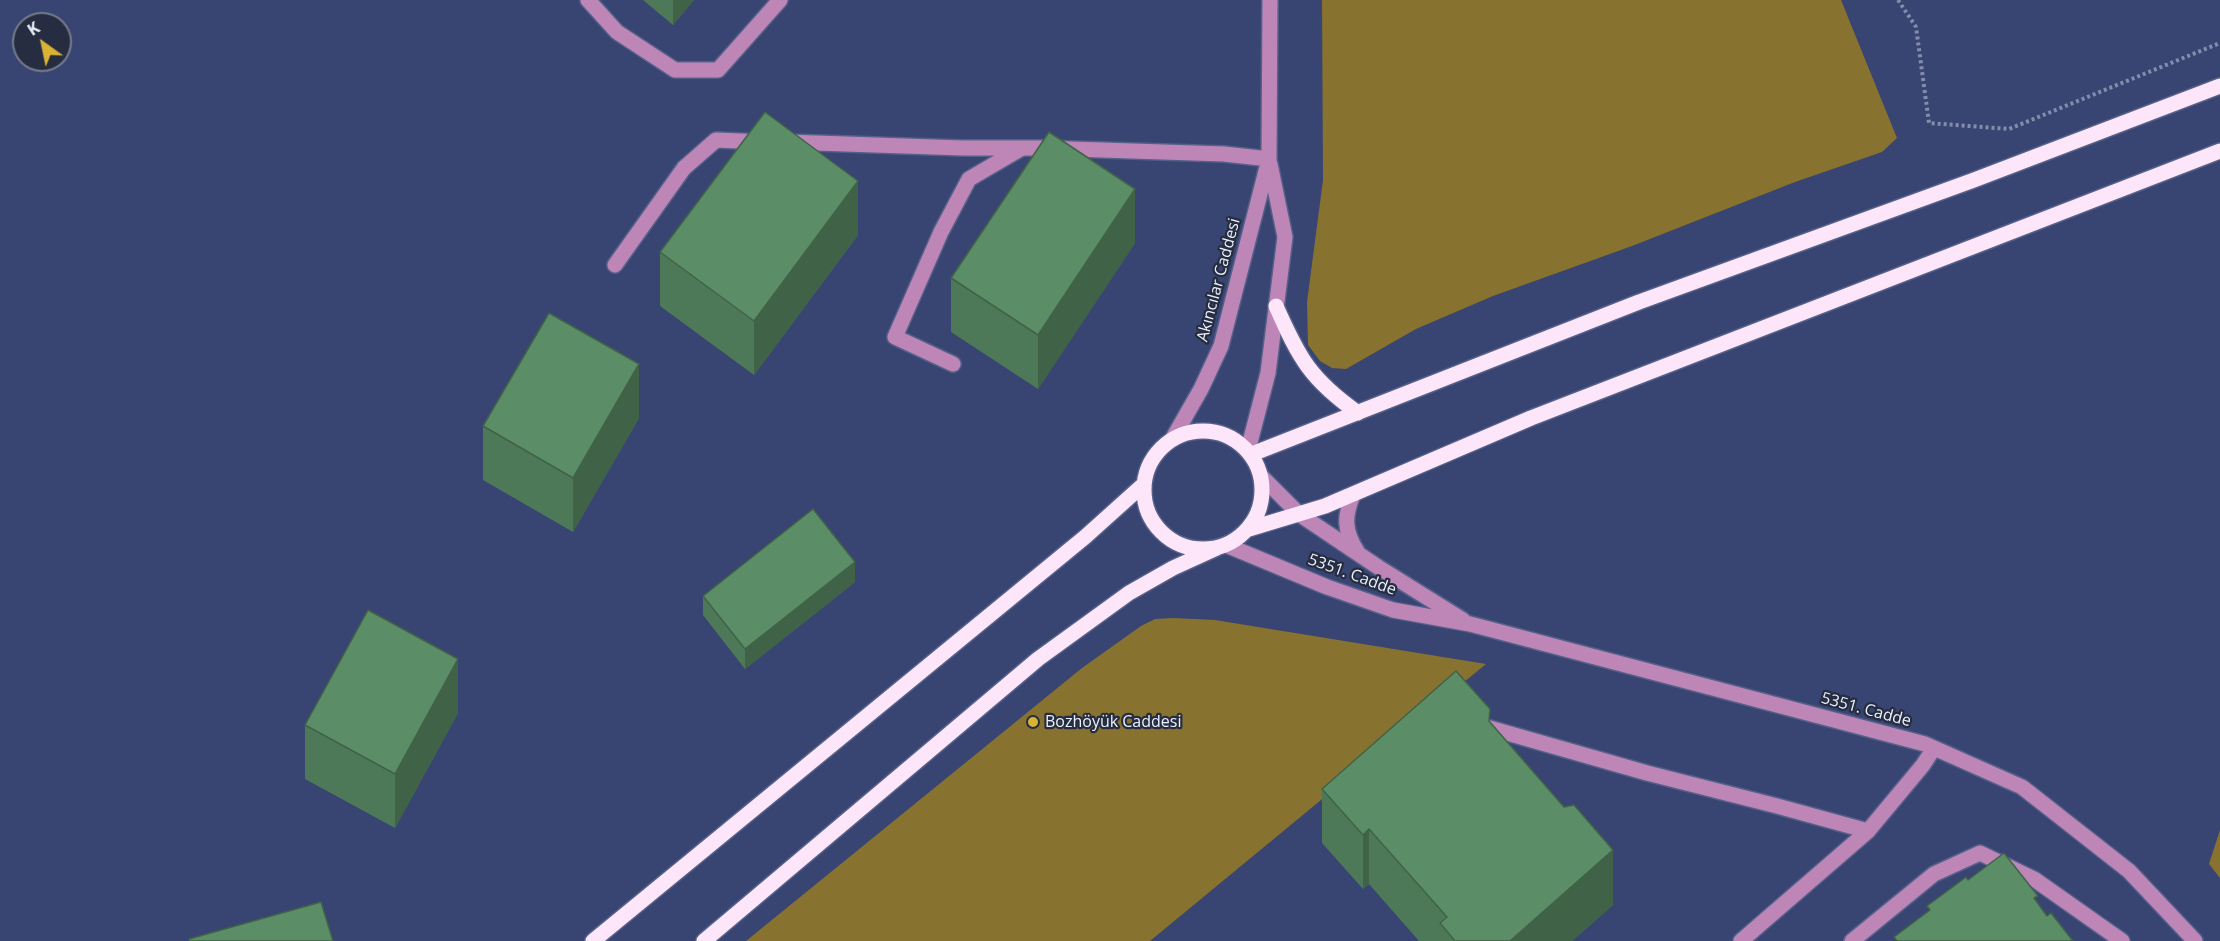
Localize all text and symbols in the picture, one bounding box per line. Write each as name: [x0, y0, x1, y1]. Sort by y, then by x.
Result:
north arrow: [12, 12, 72, 72]
text: K: [23, 16, 44, 41]
street label: Akıncılar Caddesi: [1193, 216, 1245, 344]
street label: 5351. Cadde: [1305, 550, 1399, 600]
street label: 5351. Cadde: [1819, 689, 1913, 731]
place label: Bozhöyük Caddesi: [1045, 712, 1181, 732]
marker: Bozhöyük Caddesi: [1026, 715, 1040, 729]

